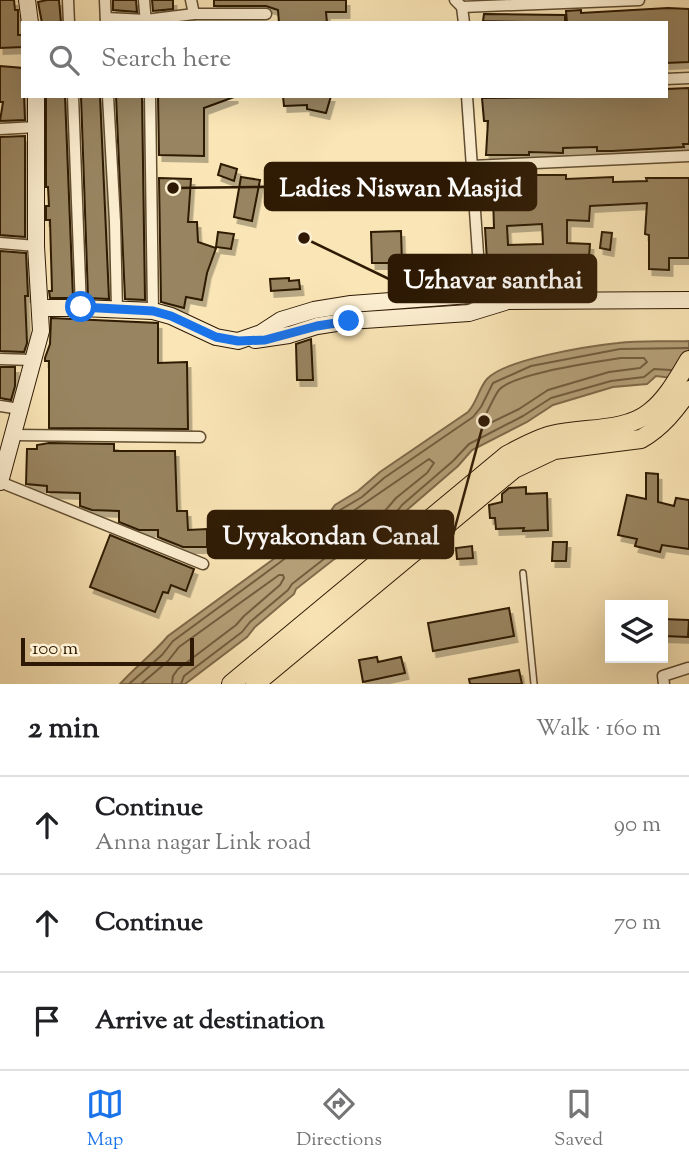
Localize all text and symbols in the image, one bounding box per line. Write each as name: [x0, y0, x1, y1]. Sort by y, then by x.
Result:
search box: [21, 21, 668, 98]
icon: search: [45, 41, 83, 79]
text: Search here: [101, 41, 231, 78]
callout: Ladies Niswan Masjid: [265, 163, 536, 210]
text: Ladies Niswan Masjid: [279, 171, 523, 208]
callout: Uzhavar santhai: [389, 255, 596, 302]
text: Uzhavar santhai: [403, 263, 583, 300]
route start: [65, 291, 96, 322]
route end: [333, 305, 364, 336]
callout: Uyyakondan Canal: [208, 511, 453, 558]
text: Uyyakondan Canal: [223, 519, 440, 556]
map controls: [605, 600, 668, 663]
button: layers: [605, 600, 668, 663]
scale bar: [21, 635, 194, 667]
text: 100 m: [32, 636, 78, 663]
text: 2 min: [28, 708, 100, 751]
text: Walk · 160 m: [536, 713, 661, 746]
text: Continue: [95, 790, 203, 827]
icon: ahead: [28, 806, 66, 844]
text: 90 m: [614, 809, 661, 842]
text: Anna nagar Link road: [95, 827, 311, 860]
icon: ahead: [28, 904, 66, 942]
text: Continue: [95, 905, 203, 942]
text: 70 m: [614, 907, 661, 940]
icon: arrive: [28, 1002, 66, 1040]
text: Arrive at destination: [95, 1003, 325, 1040]
tab: Map: [86, 1085, 124, 1154]
tab: Directions: [296, 1085, 382, 1154]
tab: Saved: [554, 1085, 603, 1154]

